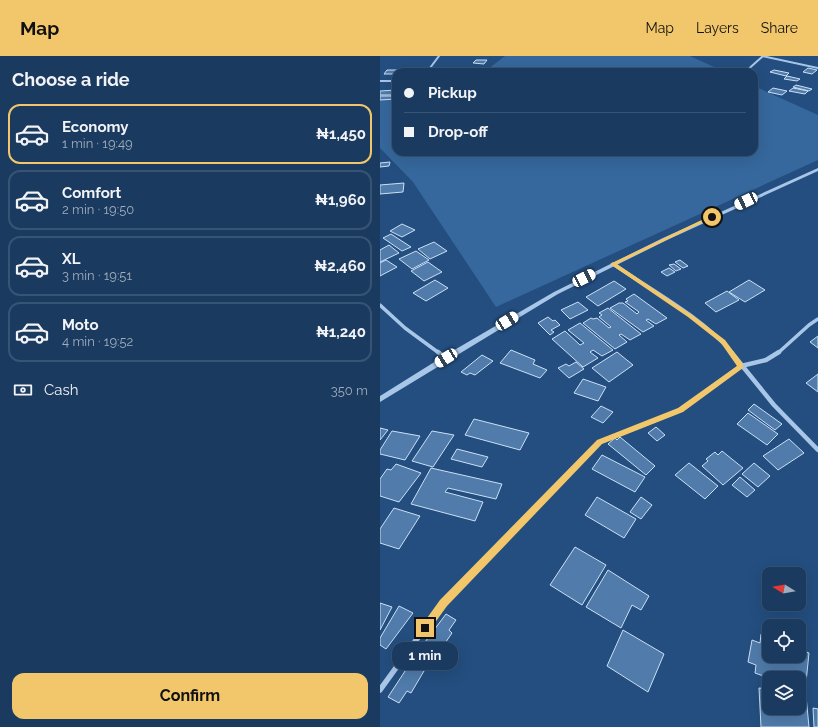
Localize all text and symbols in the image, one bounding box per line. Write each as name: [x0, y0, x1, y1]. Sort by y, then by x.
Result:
text: Map: [20, 17, 59, 39]
text: Map: [646, 20, 674, 36]
text: Layers: [696, 20, 739, 36]
text: Share: [761, 20, 798, 36]
text: Choose a ride: [12, 69, 130, 90]
text: Pickup: [428, 84, 477, 102]
icon: car: [14, 116, 50, 152]
text: Economy: [62, 118, 129, 136]
text: Drop-off: [428, 123, 488, 141]
text: ₦1,450: [316, 125, 366, 143]
text: 1 min · 19:49: [62, 136, 133, 151]
icon: car: [14, 182, 50, 218]
text: Comfort: [62, 184, 121, 202]
car: [733, 190, 759, 212]
text: ₦1,960: [315, 191, 366, 209]
text: 2 min · 19:50: [62, 202, 134, 217]
route start: [703, 208, 721, 226]
icon: car: [14, 248, 50, 284]
text: XL: [62, 250, 80, 268]
text: ₦2,460: [314, 257, 366, 275]
car: [571, 267, 597, 289]
text: 3 min · 19:51: [62, 268, 132, 283]
car: [494, 310, 520, 332]
icon: car: [14, 314, 50, 350]
text: Moto: [62, 316, 99, 334]
text: ₦1,240: [316, 323, 366, 341]
text: 4 min · 19:52: [62, 334, 133, 349]
car: [433, 347, 459, 369]
icon: cash: [12, 379, 34, 401]
text: Cash: [44, 381, 78, 399]
text: 350 m: [331, 383, 368, 398]
north arrow: [762, 567, 806, 611]
map controls: [762, 567, 806, 715]
route end: [416, 619, 434, 637]
button: locate: [762, 619, 806, 663]
callout: 1 min: [392, 642, 458, 670]
text: 1 min: [409, 648, 441, 663]
button: layers: [762, 671, 806, 715]
button: Confirm: [12, 673, 368, 719]

